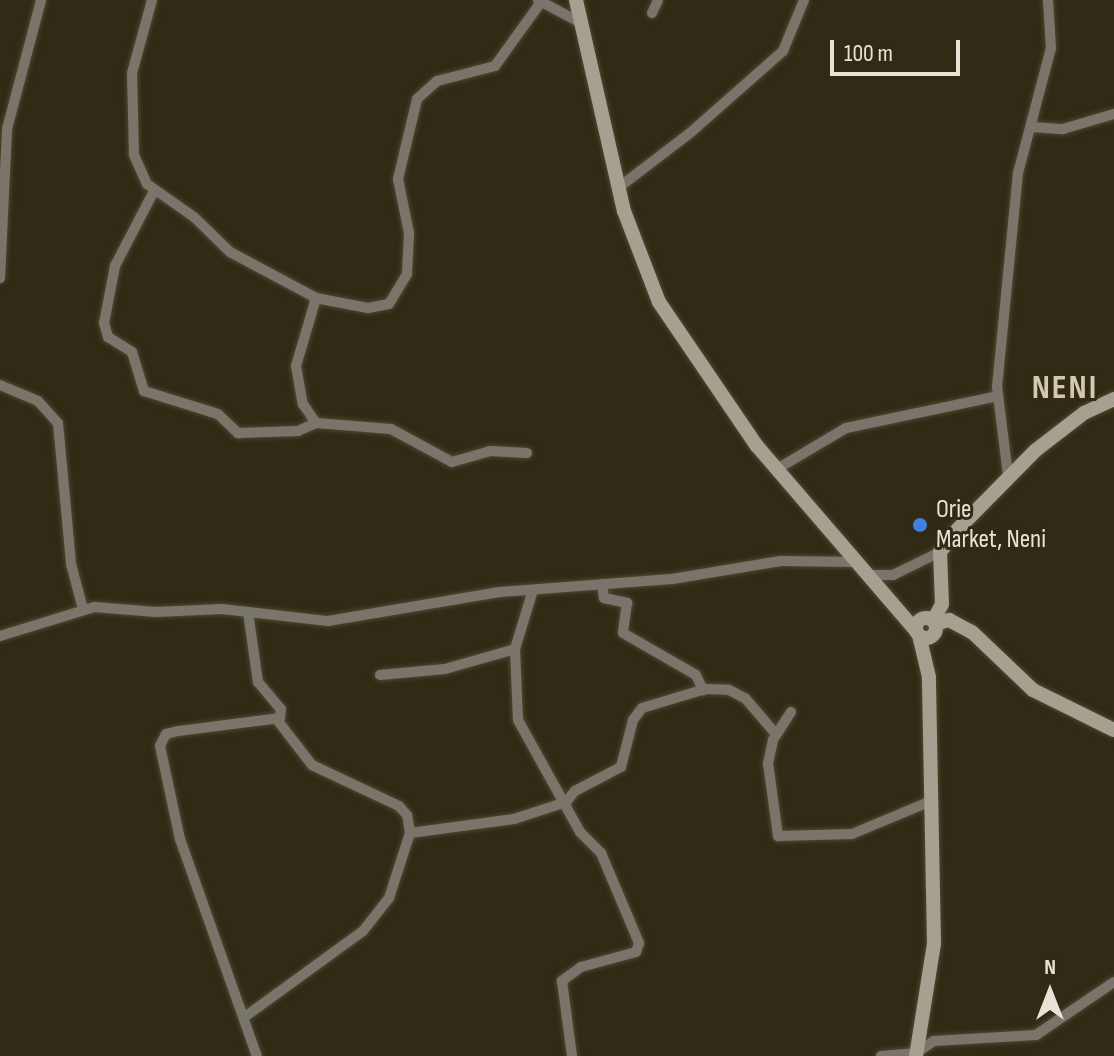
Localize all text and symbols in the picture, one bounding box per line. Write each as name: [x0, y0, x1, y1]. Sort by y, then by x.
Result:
scale bar: [834, 24, 964, 74]
text: 100 m: [844, 39, 893, 68]
district label: NENI: [1032, 368, 1098, 408]
place label: Orie Market, Neni: [936, 494, 1046, 556]
marker: Orie Market, Neni: [911, 516, 929, 534]
north arrow: [1010, 952, 1090, 1032]
text: N: [1044, 954, 1056, 981]

